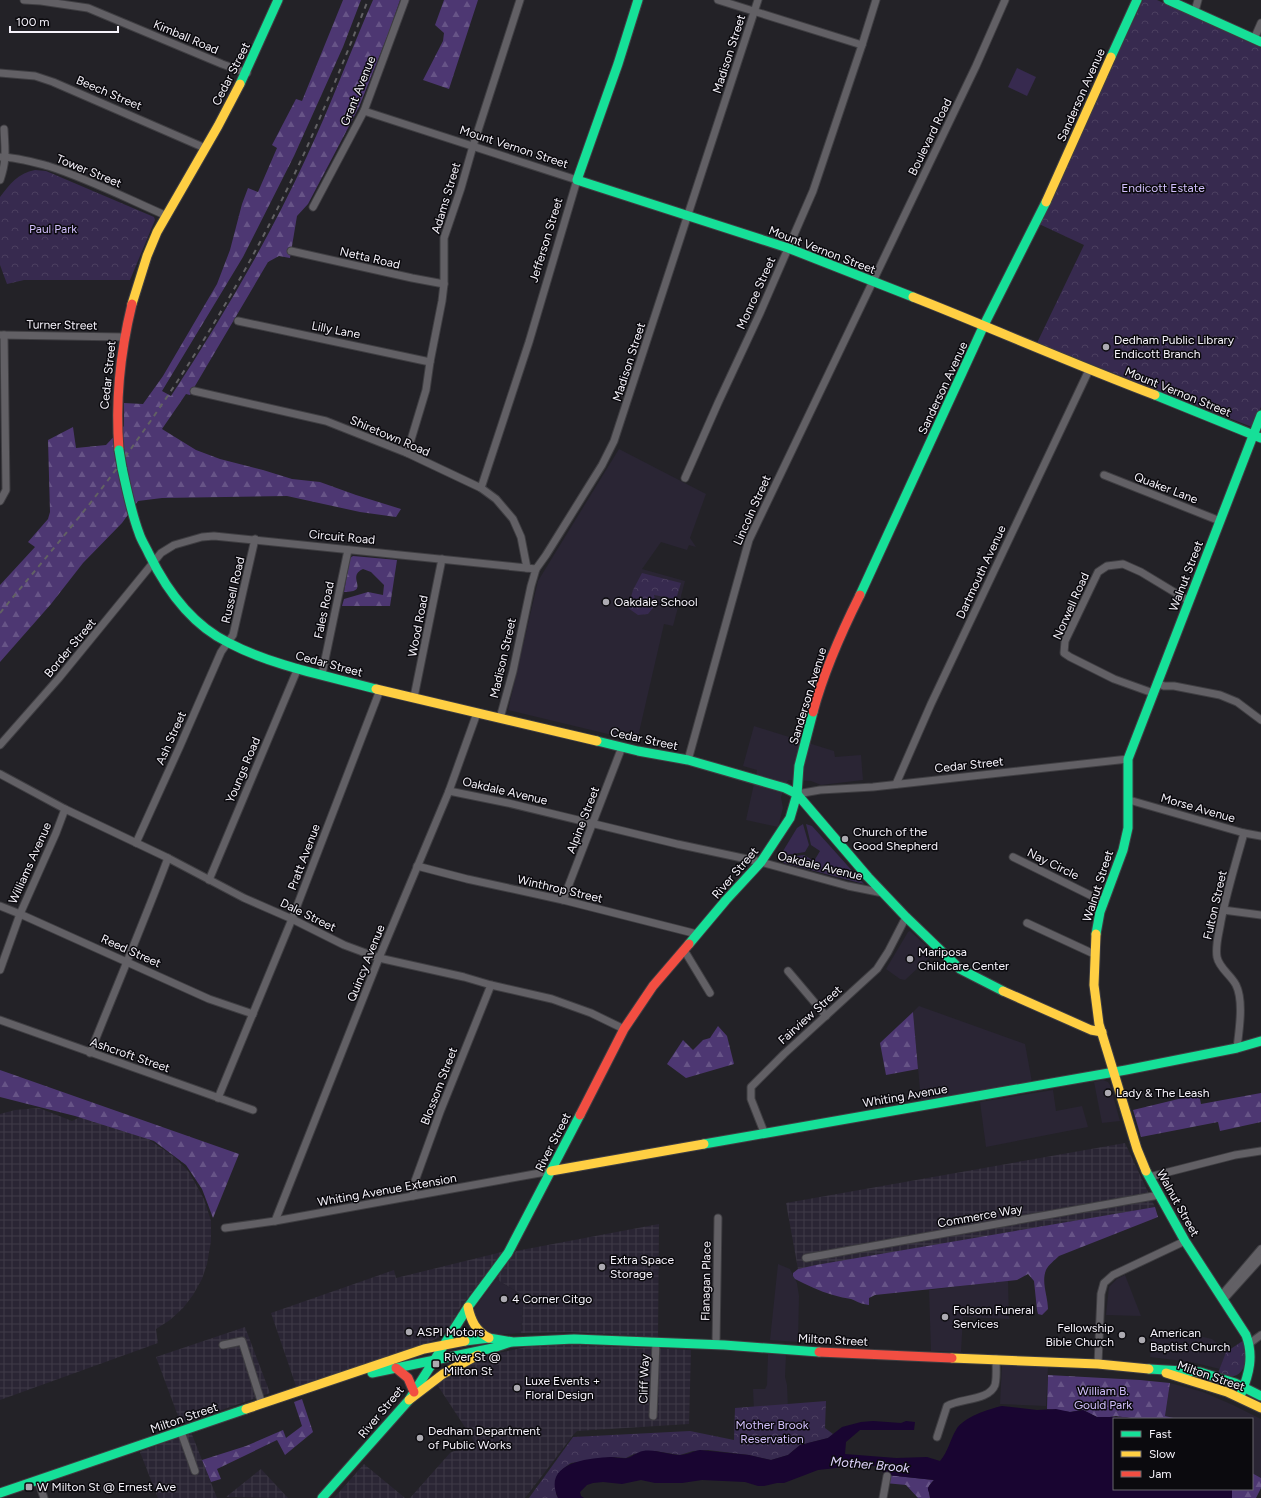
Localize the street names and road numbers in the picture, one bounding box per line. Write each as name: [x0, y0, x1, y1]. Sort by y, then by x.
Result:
street label: Madison Street: [710, 12, 748, 95]
street label: Kimball Road: [151, 17, 221, 57]
street label: Cedar Street: [209, 40, 253, 108]
street label: Sanderson Avenue: [1054, 46, 1108, 144]
street label: Grant Avenue: [338, 54, 379, 128]
street label: Beech Street: [74, 73, 144, 113]
street label: Boulevard Road: [905, 96, 955, 178]
street label: Mount Vernon Street: [458, 123, 571, 171]
street label: Tower Street: [54, 152, 124, 191]
street label: Adams Street: [429, 160, 464, 235]
street label: Jefferson Street: [526, 195, 566, 284]
street label: Mount Vernon Street: [767, 223, 878, 277]
street label: Netta Road: [338, 244, 402, 272]
street label: Monroe Street: [734, 254, 778, 331]
street label: Turner Street: [27, 317, 98, 333]
street label: Lilly Lane: [311, 318, 362, 342]
street label: Madison Street: [610, 320, 648, 403]
street label: Sanderson Avenue: [915, 339, 971, 437]
street label: Cedar Street: [97, 340, 119, 410]
street label: Mount Vernon Street: [1123, 364, 1234, 420]
street label: Shiretown Road: [348, 413, 432, 459]
street label: Quaker Lane: [1132, 469, 1200, 507]
street label: Lincoln Street: [730, 472, 774, 547]
street label: Dartmouth Avenue: [953, 523, 1009, 621]
street label: Circuit Road: [308, 527, 376, 547]
street label: Walnut Street: [1166, 538, 1206, 613]
street label: Russell Road: [219, 555, 247, 625]
street label: Norwell Road: [1050, 570, 1092, 642]
street label: Fales Road: [311, 580, 337, 640]
street label: Wood Road: [405, 594, 431, 658]
street label: Border Street: [41, 615, 99, 680]
street label: Madison Street: [487, 616, 519, 699]
street label: Sanderson Avenue: [787, 645, 830, 746]
street label: Cedar Street: [294, 648, 365, 680]
street label: Ash Street: [153, 709, 189, 767]
street label: Cedar Street: [609, 725, 680, 753]
street label: Youngs Road: [223, 735, 263, 805]
street label: Cedar Street: [934, 754, 1004, 776]
street label: Oakdale Avenue: [461, 774, 549, 808]
street label: Alpine Street: [564, 784, 602, 855]
street label: Morse Avenue: [1159, 791, 1237, 825]
street label: Williams Avenue: [6, 820, 54, 906]
street label: Pratt Avenue: [285, 822, 323, 892]
street label: River Street: [709, 844, 761, 902]
street label: Nay Circle: [1025, 845, 1082, 883]
street label: Walnut Street: [1080, 848, 1116, 923]
street label: Oakdale Avenue: [776, 849, 864, 883]
street label: Fulton Street: [1200, 869, 1230, 941]
street label: Winthrop Street: [516, 872, 604, 906]
street label: Dale Street: [278, 896, 339, 935]
street label: Quincy Avenue: [344, 922, 388, 1004]
street label: Reed Street: [99, 932, 164, 971]
street label: Fairview Street: [775, 982, 845, 1047]
street label: Ashcroft Street: [88, 1035, 172, 1075]
street label: Blossom Street: [418, 1045, 460, 1127]
street label: Whiting Avenue: [862, 1082, 949, 1110]
street label: River Street: [532, 1110, 574, 1174]
street label: Walnut Street: [1154, 1167, 1202, 1239]
street label: Whiting Avenue Extension: [316, 1171, 458, 1209]
street label: Commerce Way: [936, 1202, 1024, 1230]
street label: Flanagan Place: [698, 1241, 714, 1321]
street label: Milton Street: [798, 1331, 869, 1349]
street label: Cliff Way: [636, 1353, 652, 1404]
street label: Milton Street: [1175, 1358, 1247, 1394]
street label: River Street: [355, 1383, 407, 1441]
street label: Milton Street: [148, 1400, 220, 1436]

